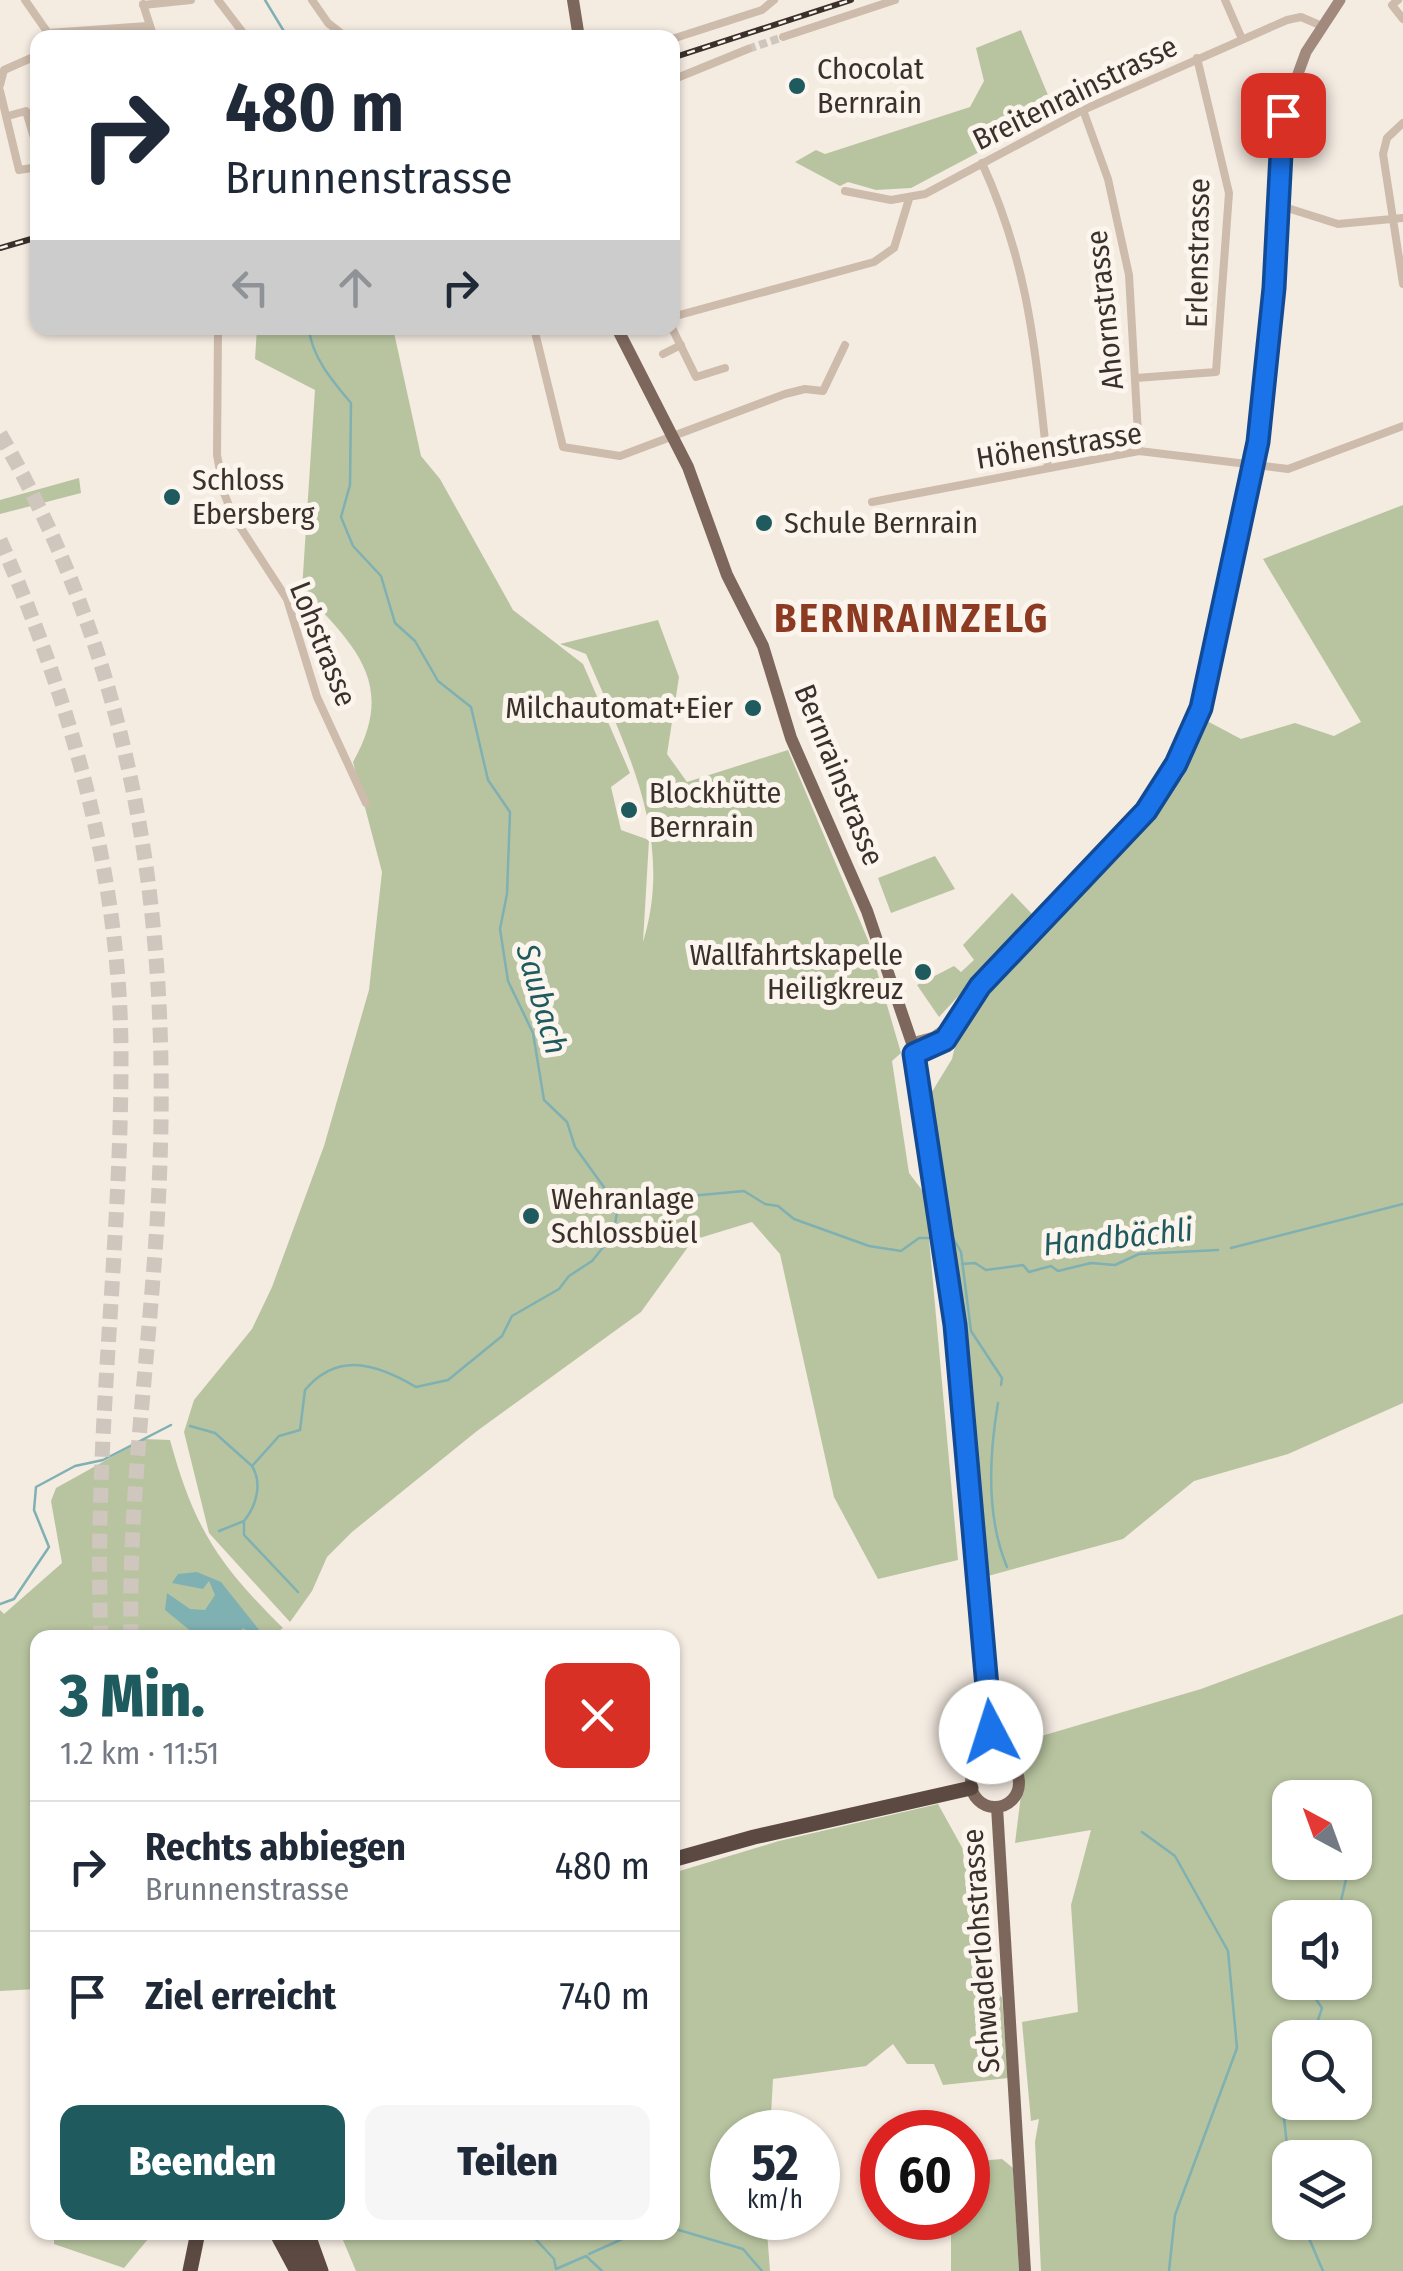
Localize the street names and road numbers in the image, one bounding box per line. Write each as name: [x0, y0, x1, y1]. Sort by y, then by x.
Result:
street label: Breitenrainstrasse: [967, 28, 1183, 158]
street label: Erlenstrasse: [1179, 178, 1217, 328]
street label: Ahornstrasse: [1079, 228, 1131, 392]
street label: Höhenstrasse: [974, 415, 1144, 477]
street label: Lohstrasse: [282, 577, 364, 711]
street label: Bernrainstrasse: [786, 679, 892, 871]
street label: Schwaderlohstrasse: [954, 1828, 1008, 2074]

